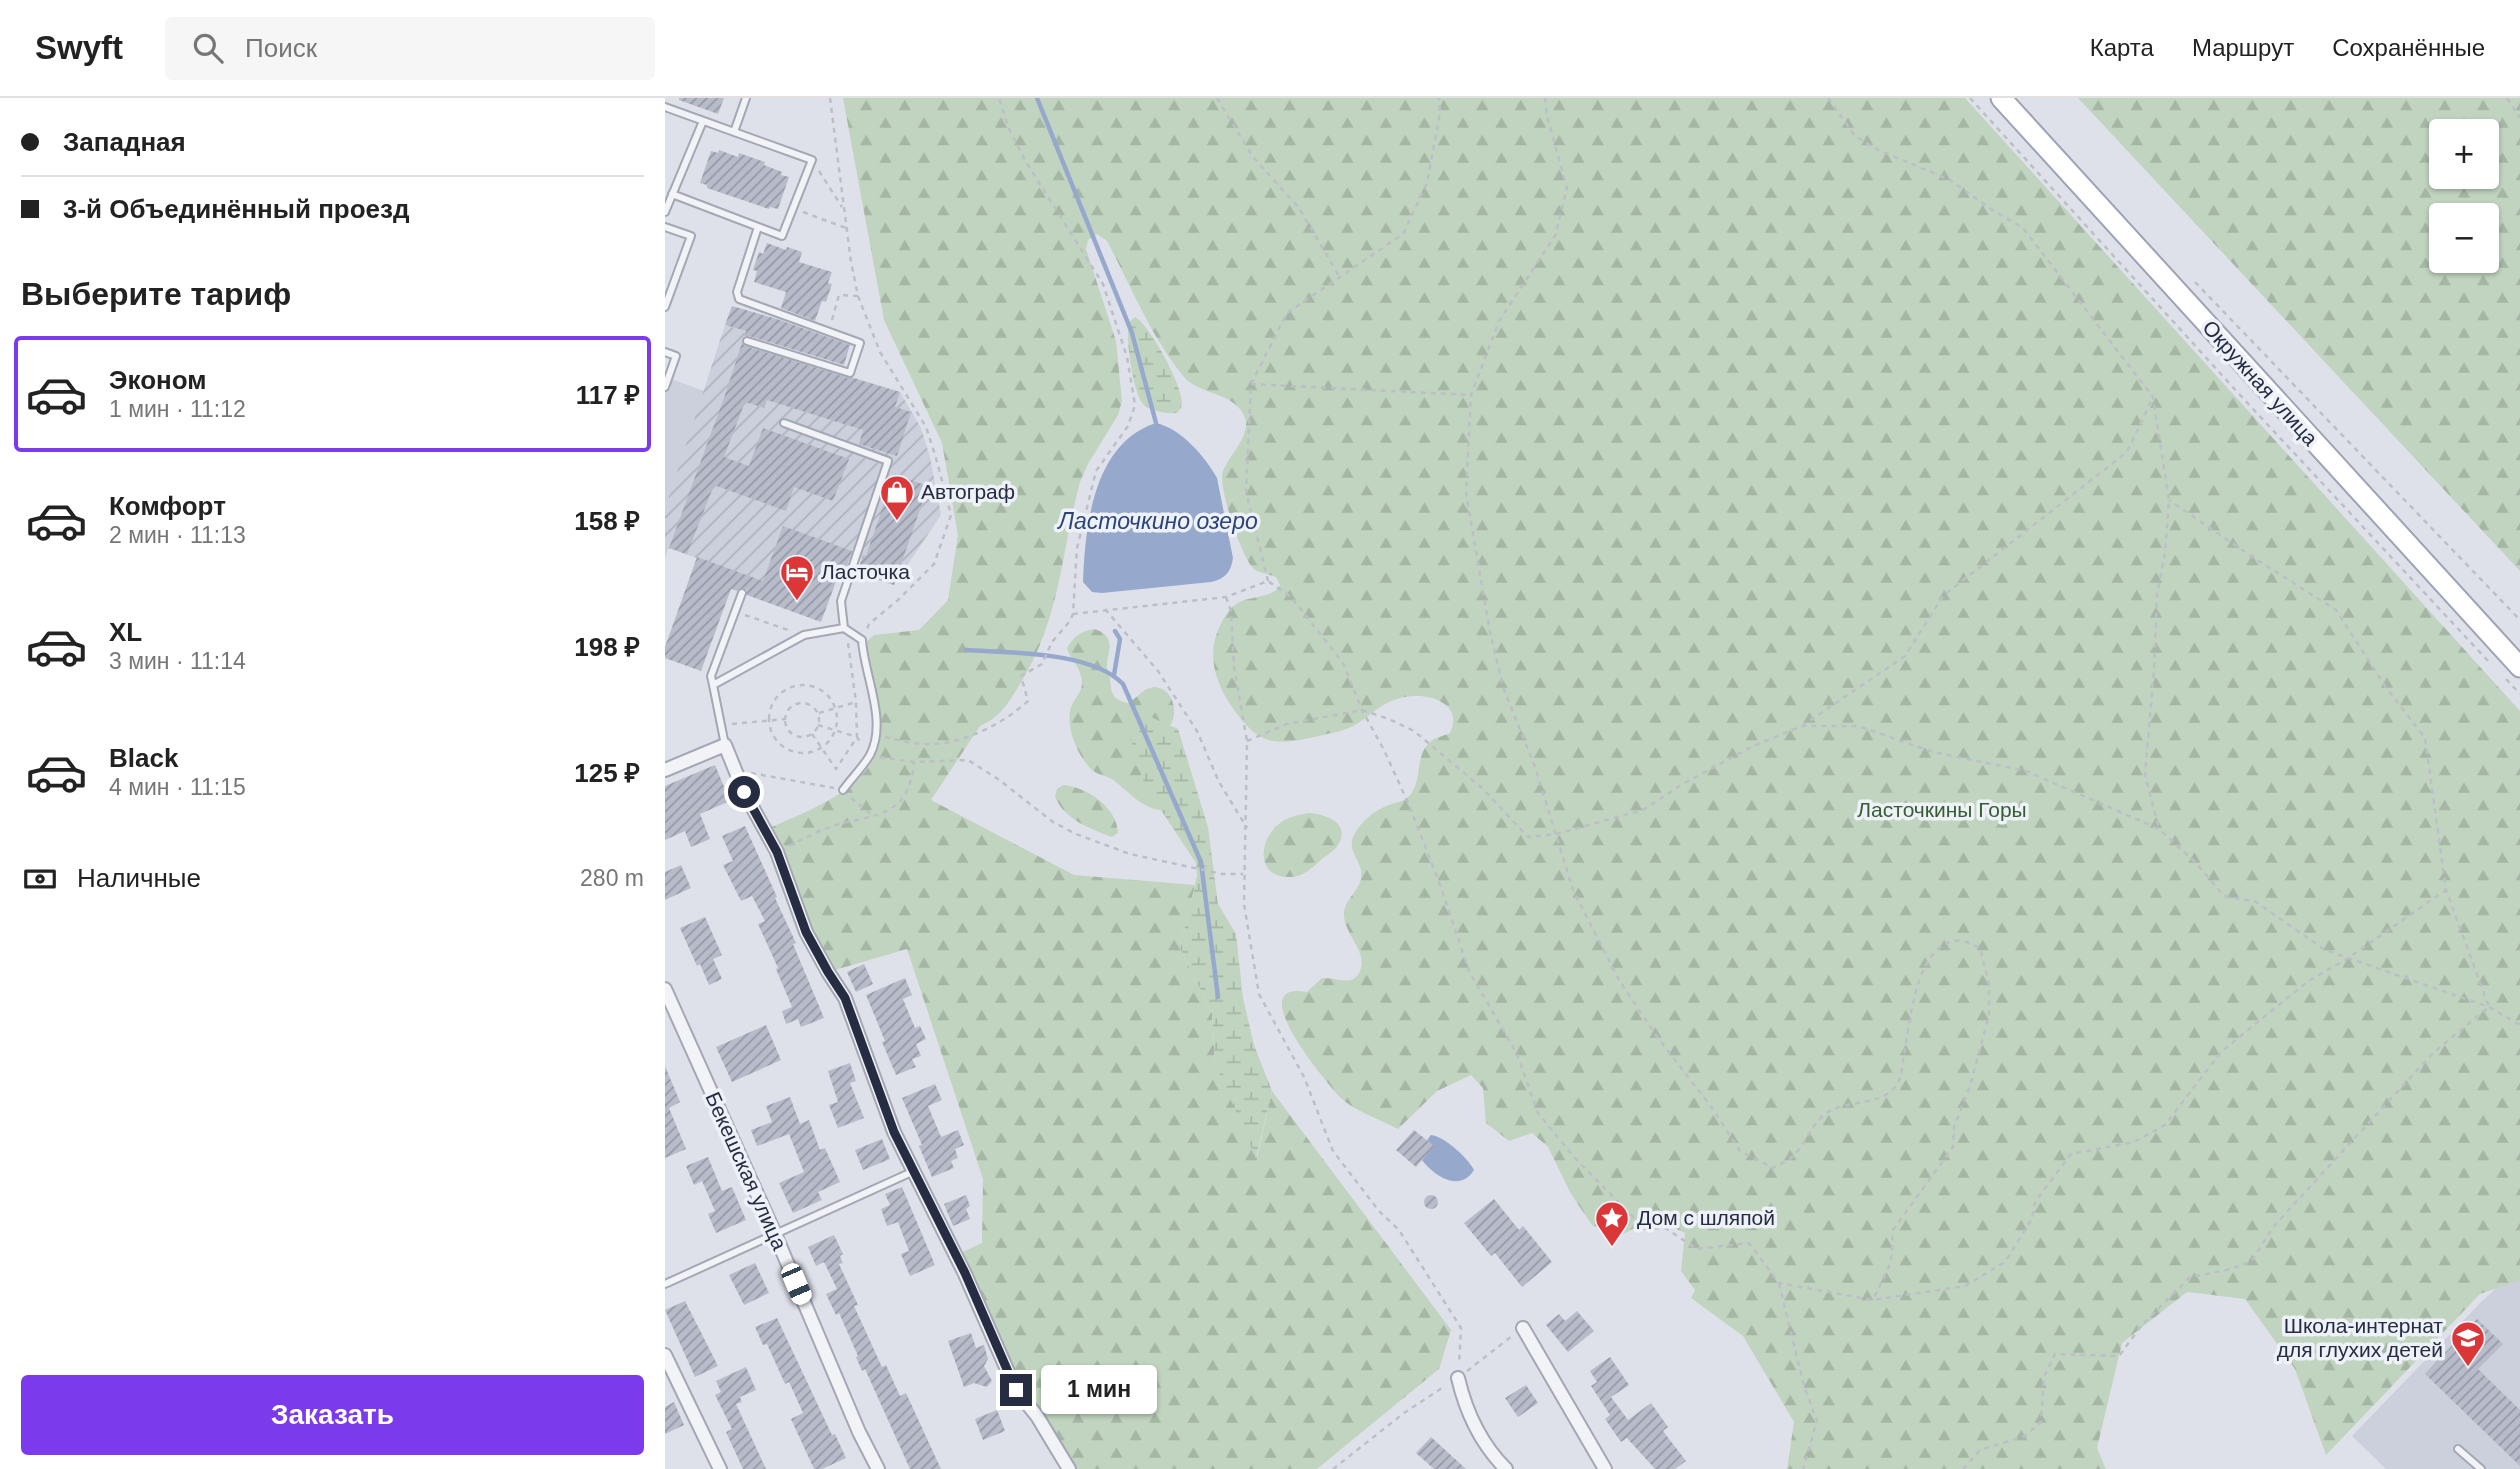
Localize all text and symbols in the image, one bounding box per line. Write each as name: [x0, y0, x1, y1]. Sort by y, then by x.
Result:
search box: [165, 17, 655, 80]
text: Swyft: [35, 29, 123, 66]
icon: search: [189, 29, 227, 67]
text: Поиск: [245, 33, 317, 63]
text: Карта: [2090, 34, 2154, 61]
text: Маршрут: [2192, 34, 2294, 61]
text: Сохранённые: [2332, 34, 2485, 61]
map controls: [2429, 119, 2499, 273]
button: +: [2429, 119, 2499, 189]
text: Западная: [63, 127, 186, 157]
text: 3-й Объединённый проезд: [63, 194, 410, 224]
button: −: [2429, 203, 2499, 273]
text: Выберите тариф: [21, 276, 291, 312]
street label: Окружная улица: [2198, 316, 2323, 450]
icon: car: [25, 363, 88, 426]
text: Эконом: [109, 365, 207, 395]
text: 117 ₽: [576, 380, 640, 410]
text: 1 мин · 11:12: [109, 396, 246, 422]
shop icon: Автограф: [878, 473, 916, 522]
place label: Автограф: [921, 480, 1015, 503]
icon: car: [25, 489, 88, 552]
text: Комфорт: [109, 491, 226, 521]
text: 158 ₽: [574, 506, 640, 536]
water label: Ласточкино озеро: [1056, 508, 1258, 534]
text: 2 мин · 11:13: [109, 522, 246, 548]
hotel icon: Ласточка: [778, 553, 816, 602]
place label: Ласточка: [821, 560, 910, 583]
icon: car: [25, 615, 88, 678]
text: XL: [109, 617, 142, 647]
text: 198 ₽: [574, 632, 640, 662]
text: 3 мин · 11:14: [109, 648, 246, 674]
icon: car: [25, 741, 88, 804]
text: Black: [109, 743, 178, 773]
text: 125 ₽: [574, 758, 640, 788]
text: 4 мин · 11:15: [109, 774, 246, 800]
route start: [728, 776, 760, 808]
park label: Ласточкины Горы: [1857, 798, 2027, 821]
icon: cash: [21, 860, 59, 898]
text: Наличные: [77, 863, 201, 893]
text: 280 m: [580, 865, 644, 891]
street label: Бекешская улица: [701, 1088, 792, 1253]
place icon: Дом с шляпой: [1593, 1199, 1631, 1248]
place label: Дом с шляпой: [1637, 1206, 1775, 1229]
car: [779, 1261, 814, 1307]
place label: Школа-интернат для глухих детей: [2277, 1314, 2443, 1361]
school or university icon: Школа-интернат для глухих детей: [2449, 1319, 2487, 1368]
callout: 1 мин: [1041, 1366, 1156, 1414]
route end: [1000, 1374, 1032, 1406]
button: Заказать: [21, 1375, 644, 1455]
text: 1 мин: [1067, 1376, 1131, 1402]

